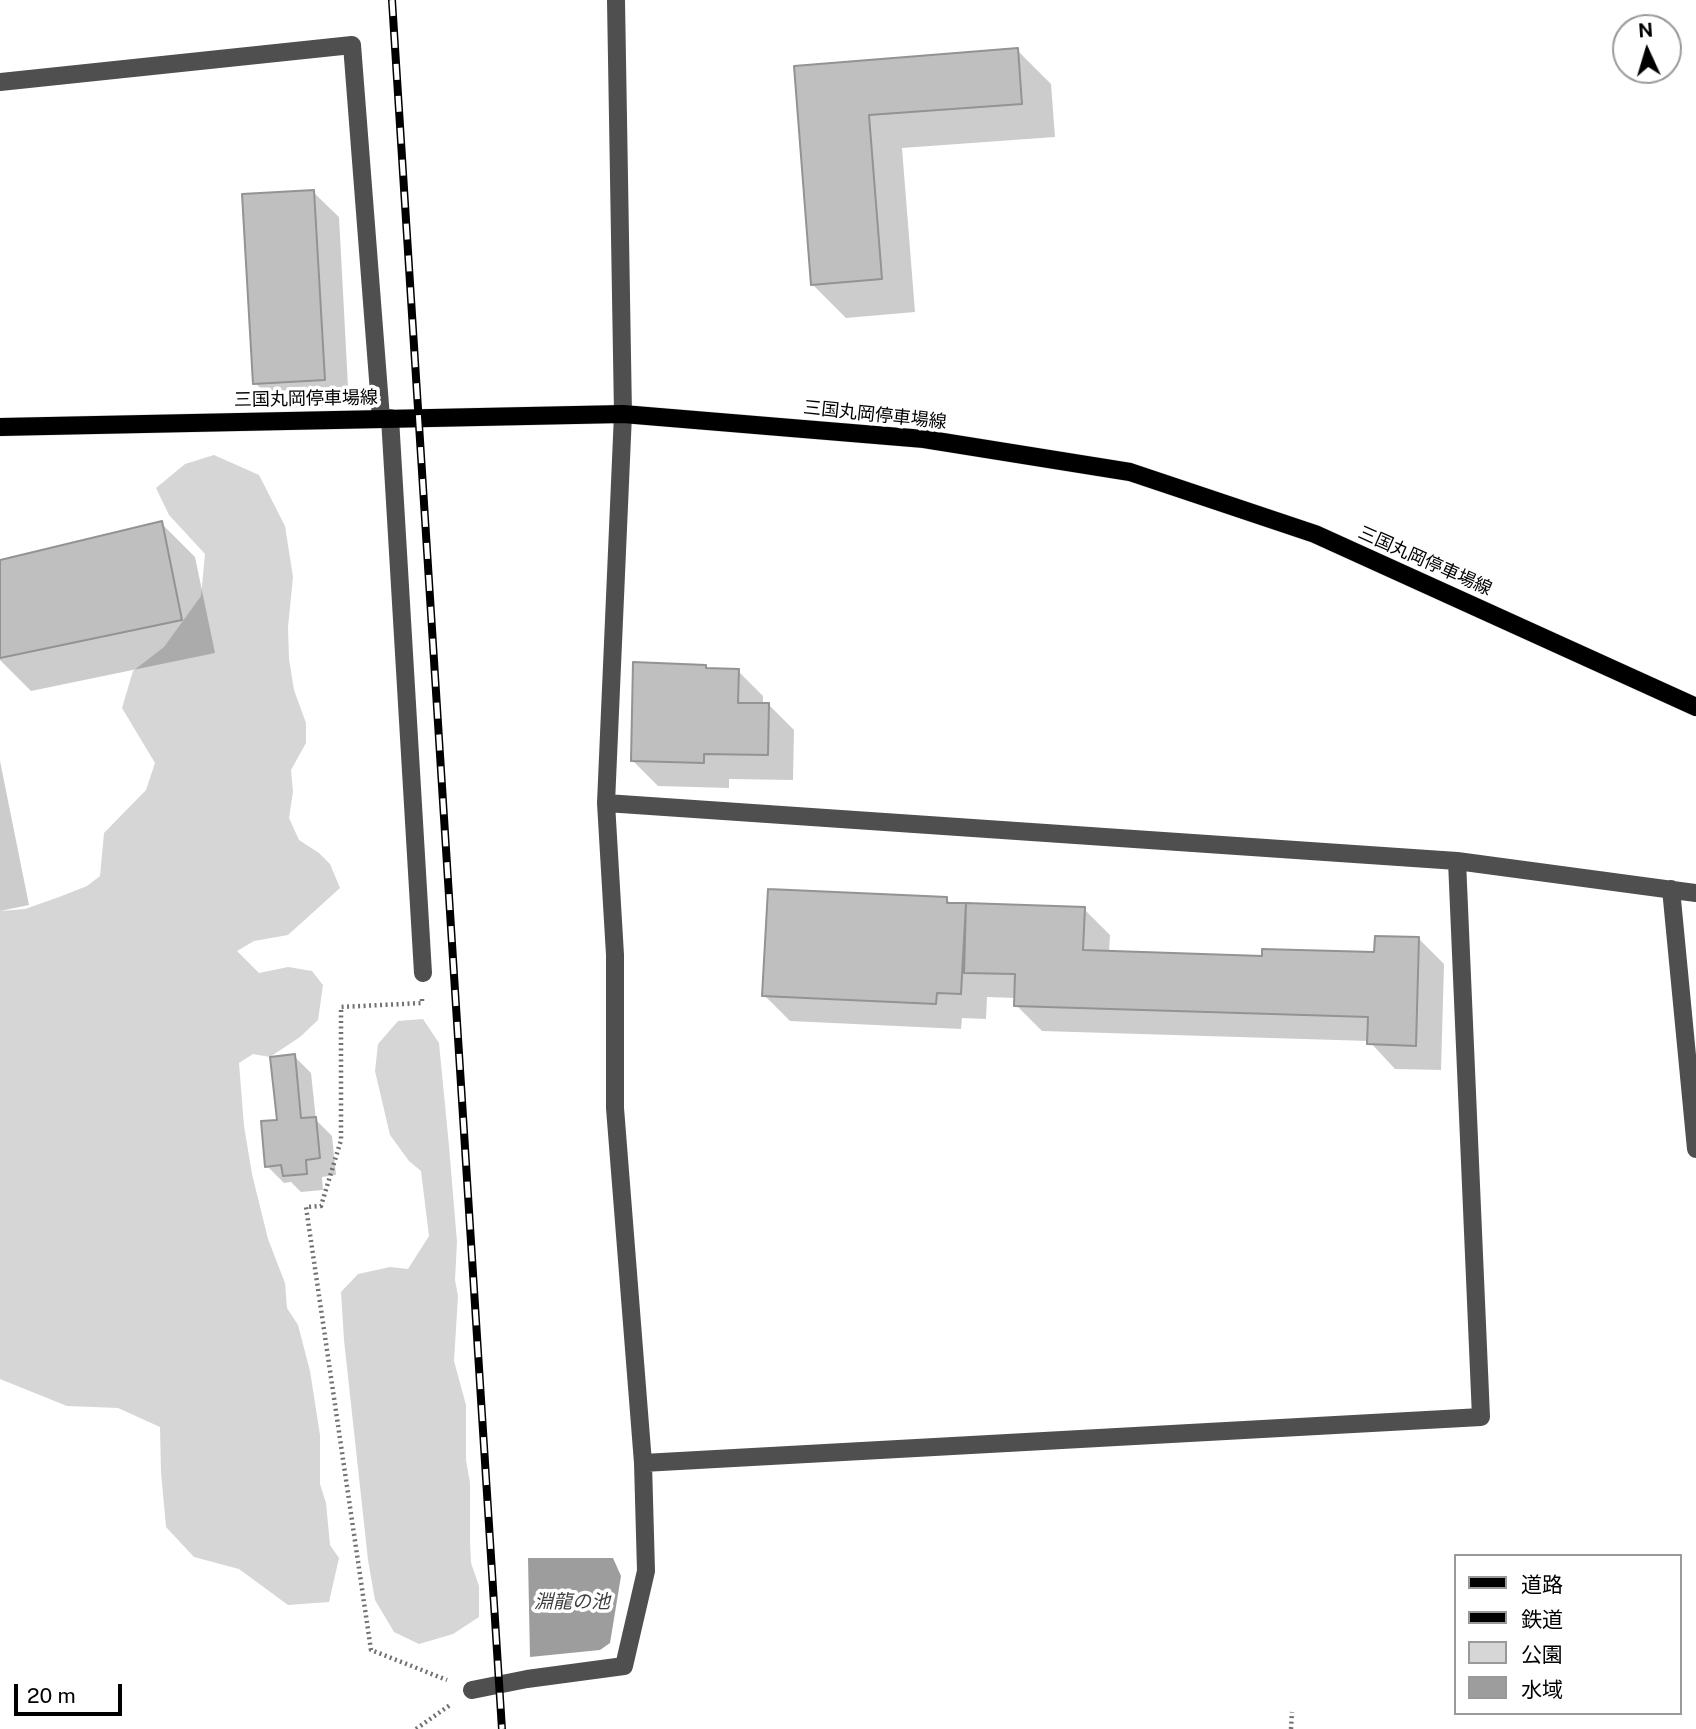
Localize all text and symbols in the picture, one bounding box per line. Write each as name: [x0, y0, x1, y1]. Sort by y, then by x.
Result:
north arrow: [1612, 14, 1682, 84]
text: N: [1637, 19, 1654, 42]
street label: 三国丸岡停車場線: [234, 387, 378, 411]
street label: 三国丸岡停車場線: [802, 397, 948, 433]
street label: 三国丸岡停車場線: [1355, 522, 1495, 600]
legend: [1454, 1554, 1682, 1715]
text: 道路: [1521, 1572, 1563, 1597]
water label: 淵龍の池: [534, 1591, 610, 1613]
text: 鉄道: [1521, 1607, 1563, 1632]
text: 公園: [1521, 1642, 1563, 1667]
scale bar: [18, 1670, 126, 1714]
text: 水域: [1521, 1677, 1563, 1702]
text: 20 m: [27, 1683, 76, 1708]

